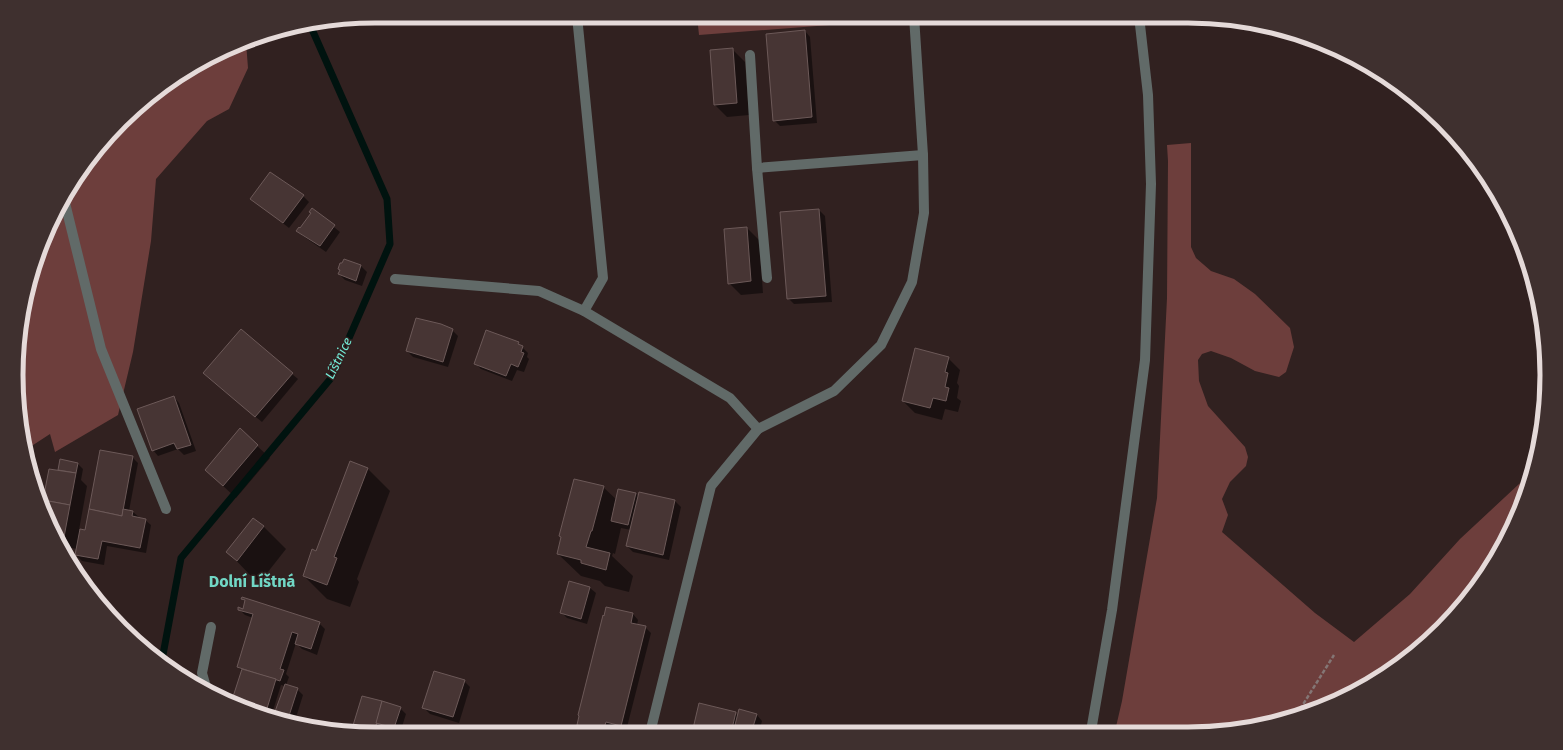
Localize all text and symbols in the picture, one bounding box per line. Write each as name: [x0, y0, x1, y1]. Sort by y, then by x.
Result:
water label: Líštnice: [322, 335, 355, 381]
district label: Dolní Líštná: [209, 572, 295, 591]

